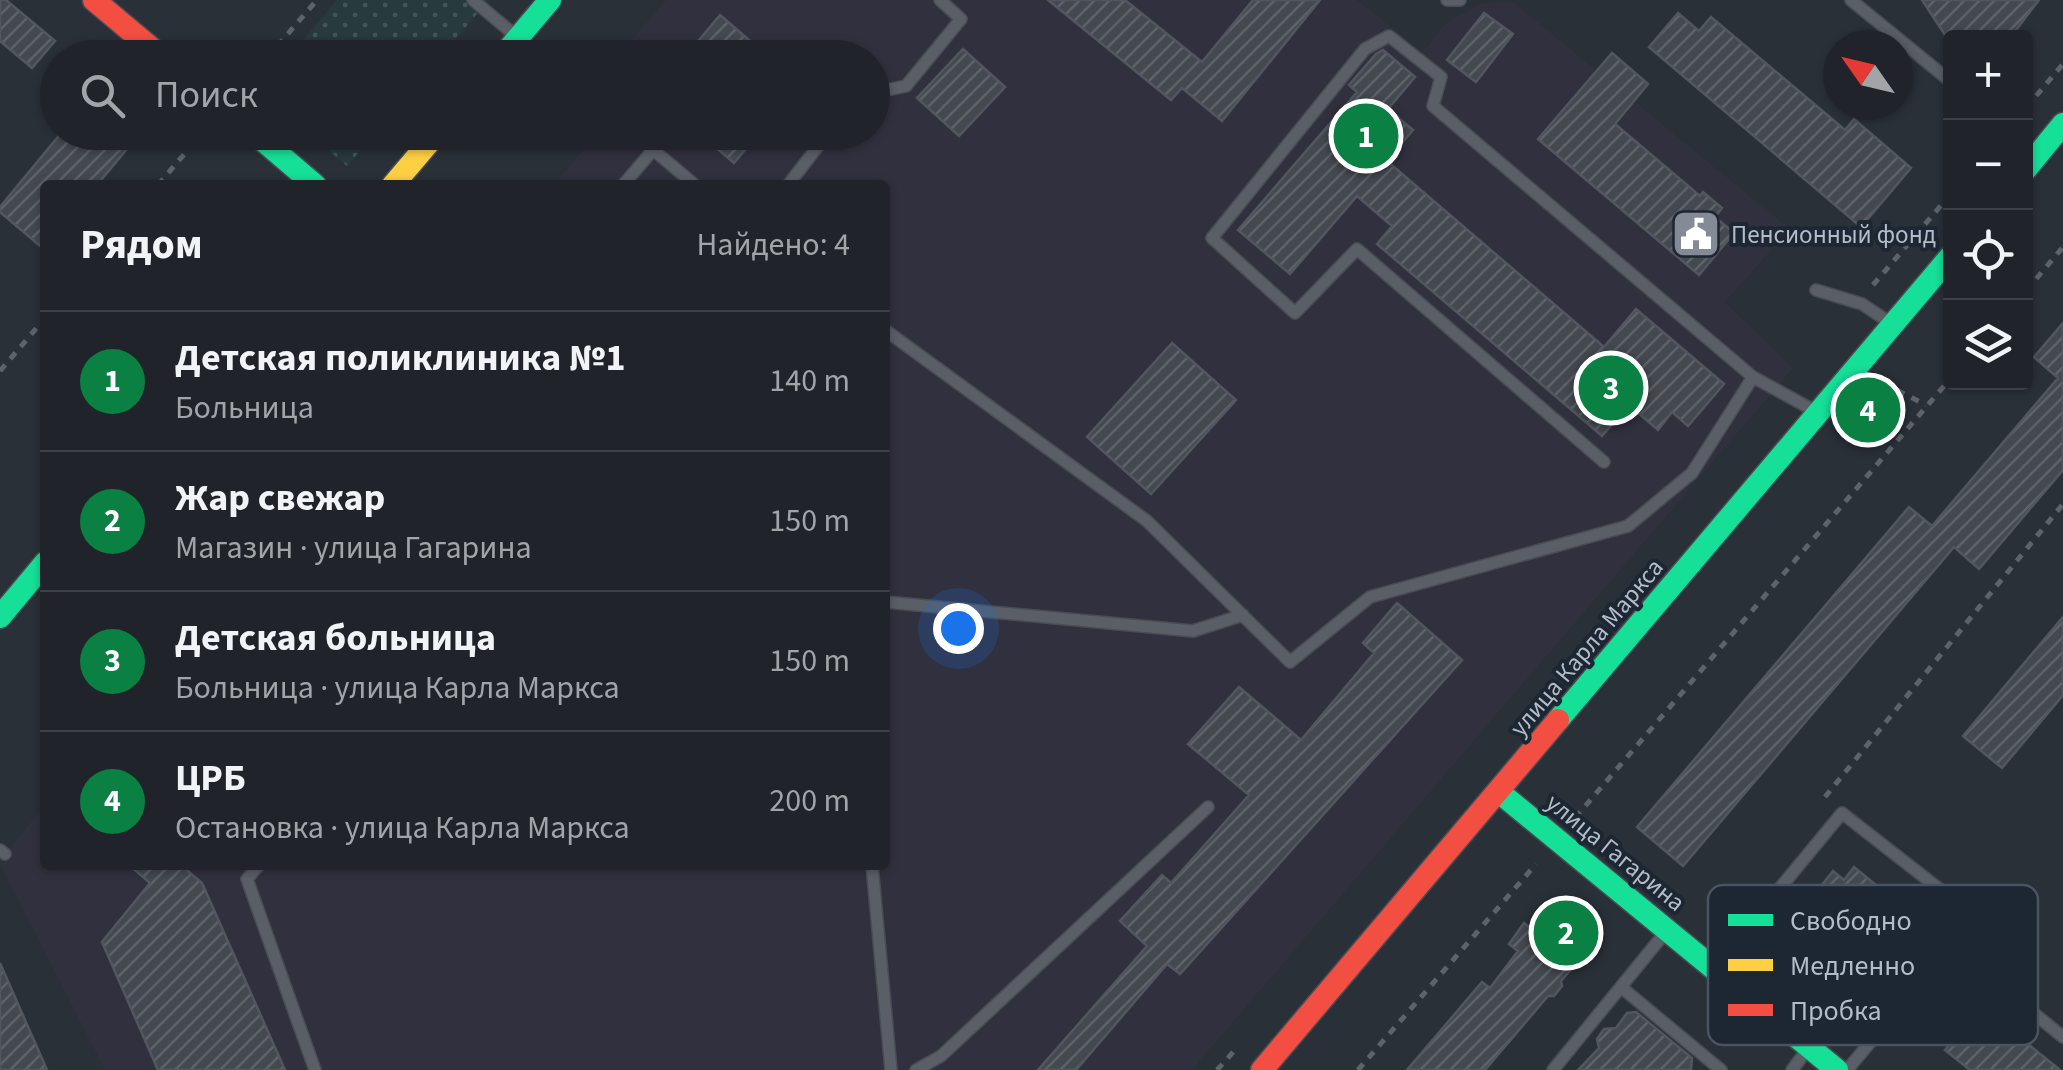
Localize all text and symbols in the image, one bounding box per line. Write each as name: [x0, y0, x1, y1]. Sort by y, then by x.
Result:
north arrow: [1823, 30, 1913, 120]
map controls: [1943, 30, 2033, 390]
button: +: [1943, 30, 2033, 120]
search box: [40, 40, 890, 150]
icon: search: [75, 68, 130, 123]
text: Поиск: [155, 68, 258, 122]
pin: 1: [1334, 98, 1398, 174]
button: −: [1943, 120, 2033, 210]
public building icon: Пенсионный фонд: [1670, 208, 1722, 260]
button: locate: [1943, 210, 2033, 300]
text: Рядом: [80, 215, 203, 275]
place label: Пенсионный фонд: [1731, 217, 1936, 253]
text: Найдено: 4: [696, 222, 850, 268]
button: layers: [1943, 300, 2033, 390]
text: Детская поликлиника №1: [175, 331, 626, 385]
pin: 3: [1578, 350, 1644, 426]
text: 1: [104, 358, 121, 404]
text: 140 m: [769, 358, 850, 404]
pin: 4: [1836, 372, 1900, 448]
text: Больница: [175, 385, 314, 431]
text: Жар свежар: [175, 471, 385, 525]
text: 2: [104, 498, 121, 544]
text: 150 m: [769, 498, 850, 544]
text: Магазин · улица Гагарина: [175, 525, 532, 571]
street label: улица Карла Маркса: [1501, 551, 1672, 745]
your location: [933, 603, 984, 654]
text: Детская больница: [175, 611, 496, 665]
text: 3: [104, 638, 121, 684]
text: 150 m: [769, 638, 850, 684]
text: Больница · улица Карла Маркса: [175, 665, 620, 711]
text: ЦРБ: [175, 751, 246, 805]
text: 4: [104, 778, 121, 824]
text: 200 m: [769, 778, 850, 824]
street label: улица Гагарина: [1538, 785, 1693, 920]
text: Остановка · улица Карла Маркса: [175, 805, 630, 851]
legend: [1708, 885, 2038, 1045]
pin: 2: [1534, 896, 1598, 970]
text: Свободно: [1790, 901, 1912, 941]
text: Медленно: [1790, 946, 1915, 986]
text: Пробка: [1790, 991, 1882, 1031]

